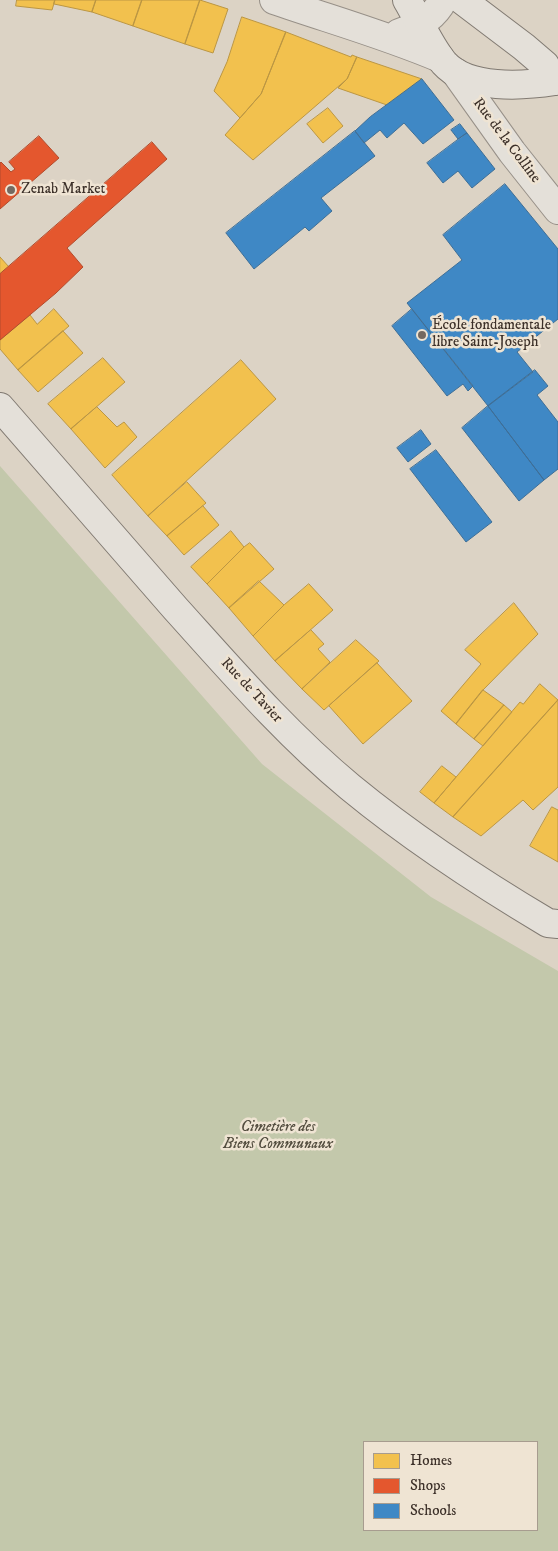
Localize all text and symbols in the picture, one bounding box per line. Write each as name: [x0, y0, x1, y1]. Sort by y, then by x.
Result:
street label: Rue de la Colline: [468, 95, 544, 187]
place label: Zenab Market: [21, 181, 105, 199]
marker: Zenab Market: [5, 184, 17, 196]
place label: École fondamentale libre Saint-Joseph: [432, 317, 551, 352]
marker: École fondamentale libre Saint-Joseph: [416, 329, 428, 341]
street label: Rue de Tavier: [216, 655, 286, 727]
park label: Cimetière des Biens Communaux: [223, 1119, 333, 1154]
legend: [363, 1441, 538, 1531]
text: Homes: [410, 1451, 452, 1470]
text: Shops: [410, 1476, 446, 1495]
text: Schools: [410, 1501, 456, 1520]

